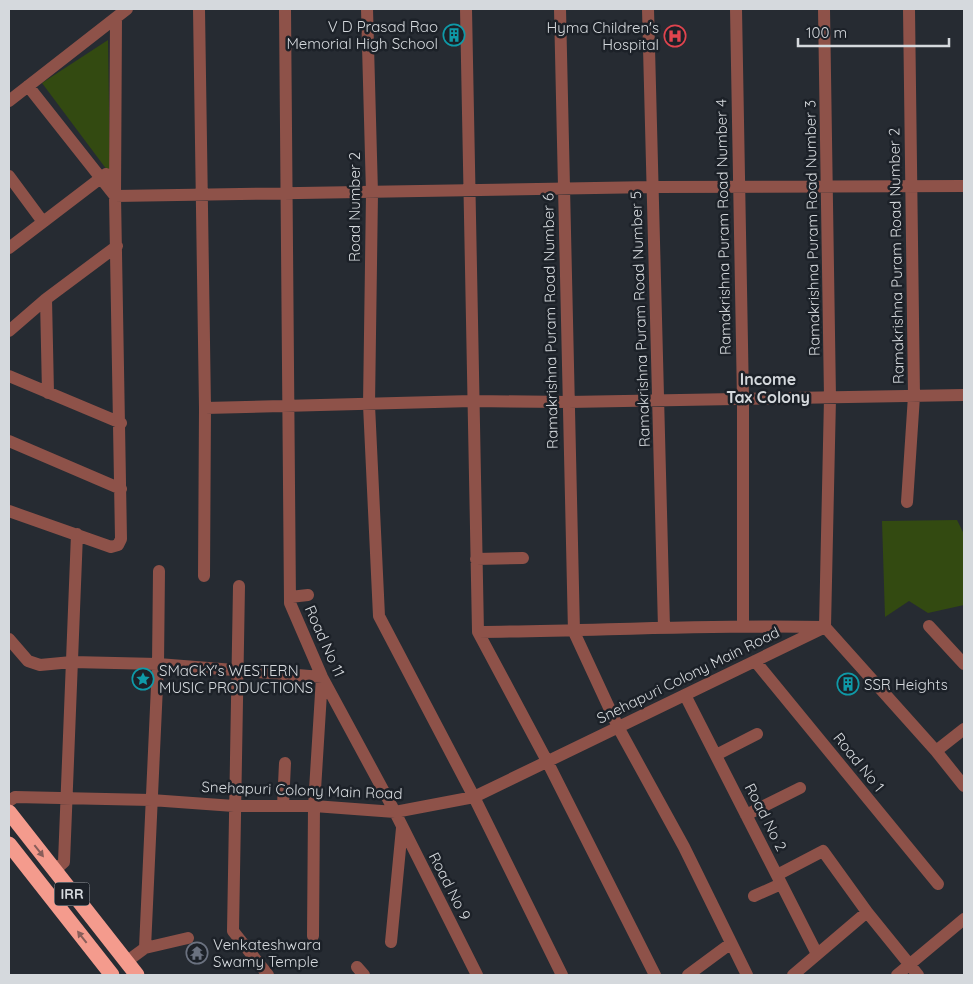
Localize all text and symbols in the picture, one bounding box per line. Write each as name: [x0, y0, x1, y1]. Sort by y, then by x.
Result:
scale bar: [798, 15, 949, 47]
place label: V D Prasad Rao Memorial High School: [286, 17, 438, 53]
place label: Hyma Children's Hospital: [546, 18, 659, 54]
building icon: V D Prasad Rao Memorial High School: [442, 23, 466, 47]
text: 100 m: [806, 23, 847, 42]
hospital icon: Hyma Children's Hospital: [663, 24, 687, 48]
street label: Ramakrishna Puram Road Number 4: [711, 99, 735, 355]
street label: Ramakrishna Puram Road Number 3: [800, 100, 824, 356]
street label: Ramakrishna Puram Road Number 2: [884, 128, 908, 384]
street label: Road Number 2: [345, 152, 364, 262]
street label: Ramakrishna Puram Road Number 5: [626, 191, 654, 447]
street label: Ramakrishna Puram Road Number 6: [538, 193, 562, 449]
district label: Income Tax Colony: [726, 369, 810, 407]
street label: Road No 11: [301, 602, 349, 680]
street label: Snehapuri Colony Main Road: [593, 622, 783, 728]
place label: SMaCkY's WESTERN MUSIC PRODUCTIONS: [159, 661, 313, 697]
place icon: SMaCkY's WESTERN MUSIC PRODUCTIONS: [131, 667, 155, 691]
building icon: SSR Heights: [836, 672, 860, 696]
place label: SSR Heights: [864, 675, 948, 694]
street label: Road No 1: [829, 728, 889, 796]
street label: Snehapuri Colony Main Road: [201, 777, 403, 803]
street label: Road No 2: [741, 780, 791, 854]
one-way arrow: [33, 844, 44, 857]
street label: Road No 9: [425, 849, 475, 923]
road number: IRR: [54, 882, 90, 906]
one-way arrow: [76, 931, 87, 944]
place label: Venkateshwara Swamy Temple: [213, 935, 321, 971]
temple icon: Venkateshwara Swamy Temple: [185, 941, 209, 965]

